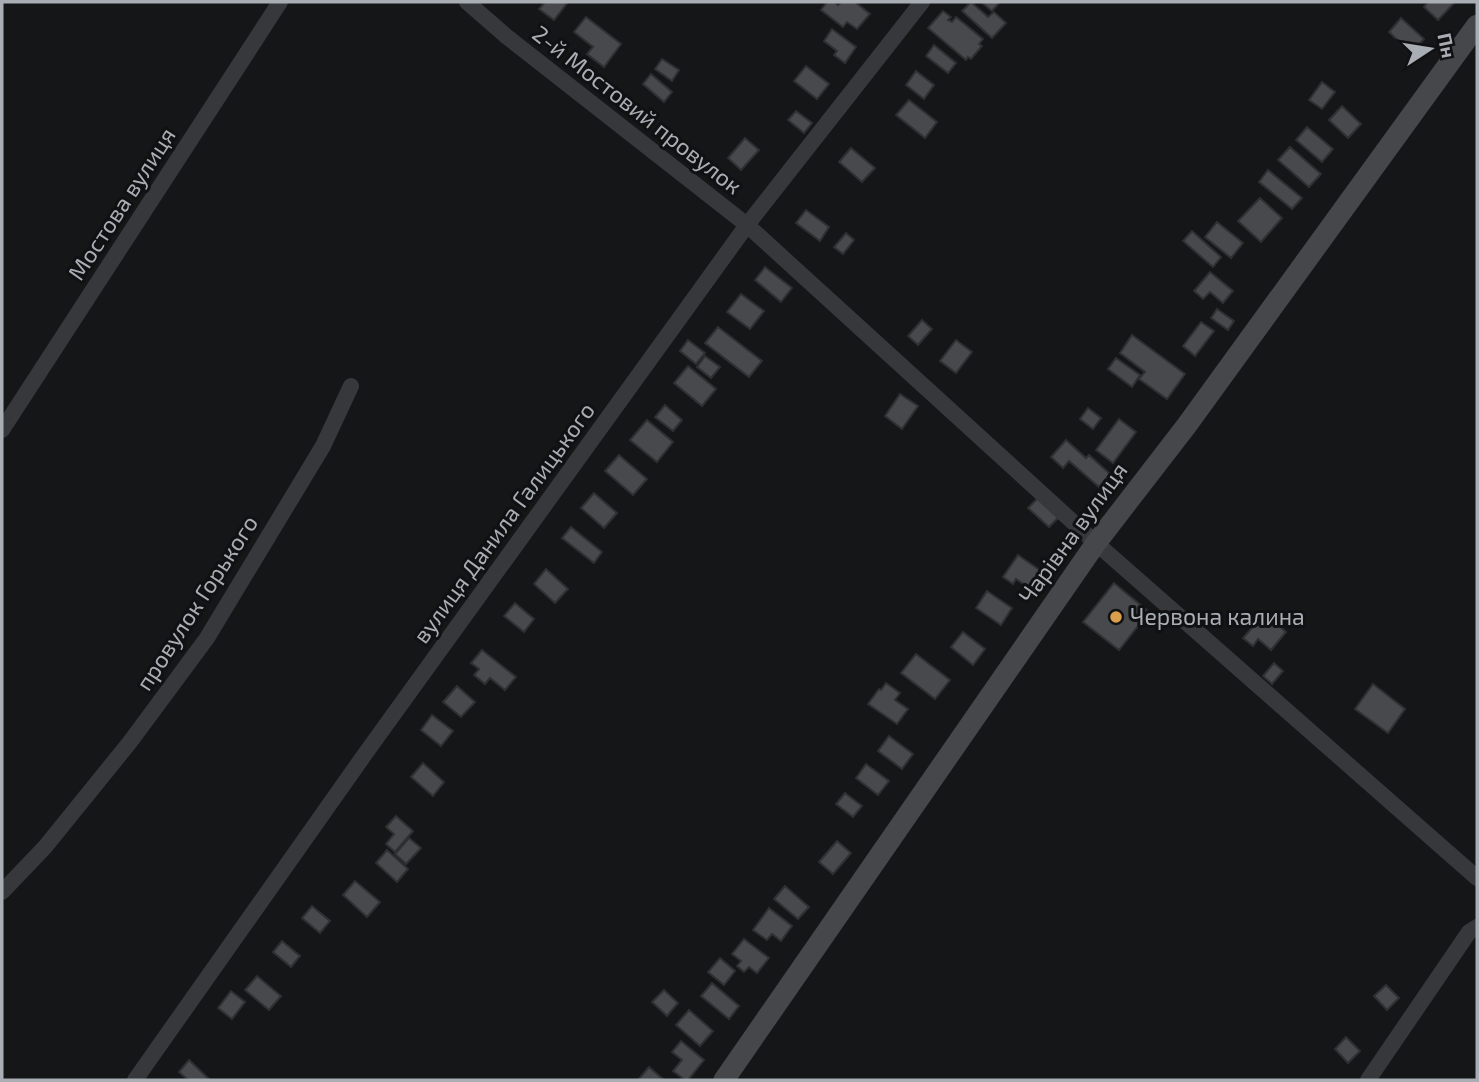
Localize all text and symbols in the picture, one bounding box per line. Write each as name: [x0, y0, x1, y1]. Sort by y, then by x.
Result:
north arrow: [1395, 14, 1465, 84]
street label: 2-й Мостовий провулок: [527, 19, 748, 200]
text: Пн: [1433, 31, 1461, 60]
street label: Мостова вулиця: [61, 122, 182, 285]
street label: вулиця Данила Галицького: [406, 397, 601, 649]
street label: Чарівна вулиця: [1012, 457, 1133, 609]
street label: провулок Горького: [129, 510, 264, 696]
place label: Червона калина: [1130, 602, 1305, 630]
marker: Червона калина: [1108, 609, 1124, 625]

